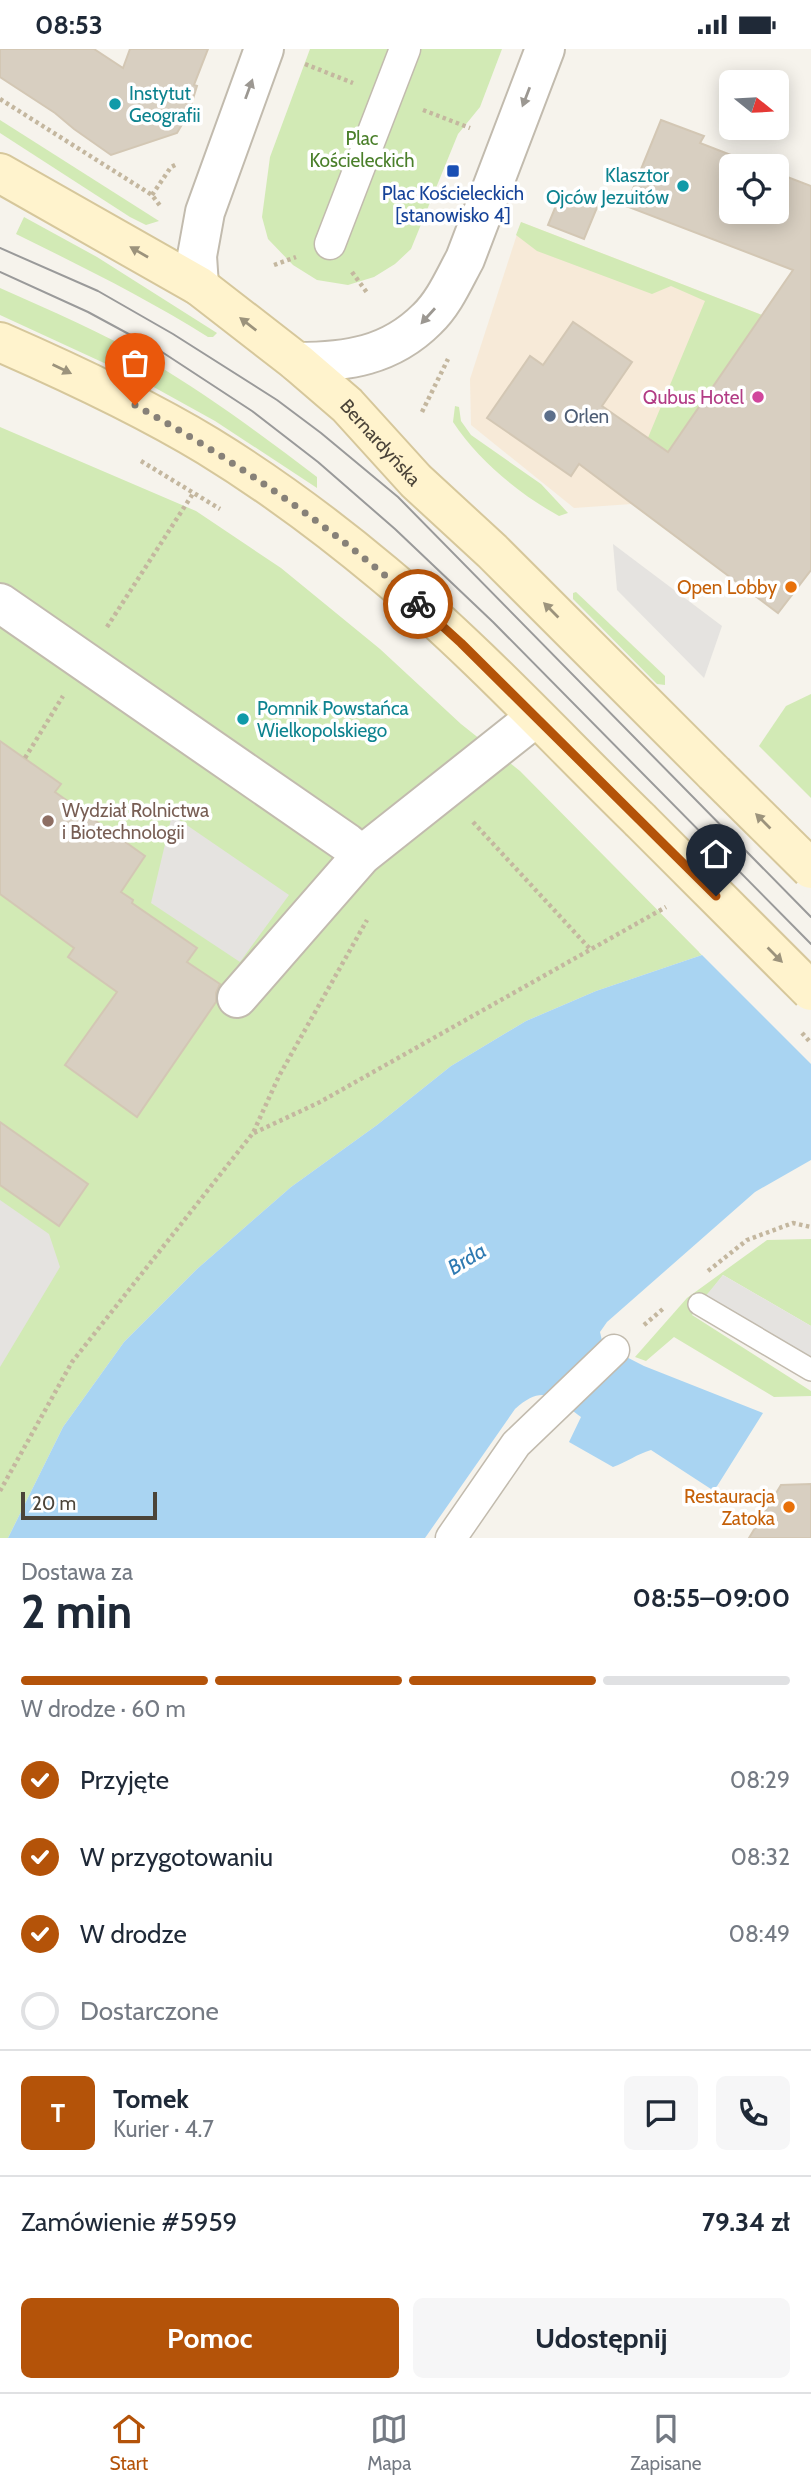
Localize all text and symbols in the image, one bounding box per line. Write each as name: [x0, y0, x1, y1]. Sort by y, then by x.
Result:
text: 08:53: [35, 9, 103, 41]
north arrow: [719, 70, 789, 140]
map controls: [719, 70, 789, 224]
one-way arrow: [244, 78, 255, 99]
place label: Instytut Geografii: [129, 82, 201, 127]
one-way arrow: [521, 87, 532, 108]
marker: Instytut Geografii: [107, 96, 123, 112]
park label: Plac Kościeleckich: [309, 127, 415, 172]
button: locate: [719, 154, 789, 224]
marker: Plac Kościeleckich [stanowisko 4]: [445, 163, 461, 179]
place label: Klasztor Ojców Jezuitów: [546, 164, 669, 209]
marker: Klasztor Ojców Jezuitów: [675, 178, 691, 194]
place label: Plac Kościeleckich [stanowisko 4]: [382, 182, 524, 227]
one-way arrow: [130, 246, 149, 259]
one-way arrow: [420, 307, 436, 325]
one-way arrow: [239, 317, 257, 331]
pin: [105, 333, 165, 405]
icon: bag: [116, 344, 154, 382]
one-way arrow: [52, 364, 72, 375]
place label: Qubus Hotel: [643, 386, 745, 409]
marker: Qubus Hotel: [750, 389, 766, 405]
street label: Bernardyńska: [335, 394, 425, 491]
place label: Orlen: [564, 405, 609, 428]
marker: Orlen: [542, 408, 558, 424]
courier: [383, 569, 453, 639]
place label: Open Lobby: [677, 576, 777, 599]
marker: Open Lobby: [783, 579, 799, 595]
icon: bike: [399, 585, 437, 623]
one-way arrow: [543, 602, 560, 618]
place label: Pomnik Powstańca Wielkopolskiego: [257, 697, 409, 742]
marker: Pomnik Powstańca Wielkopolskiego: [235, 711, 251, 727]
place label: Wydział Rolnictwa i Biotechnologii: [62, 799, 209, 844]
marker: Wydział Rolnictwa i Biotechnologii: [40, 813, 56, 829]
one-way arrow: [755, 813, 771, 829]
pin: [686, 824, 746, 896]
icon: home: [697, 835, 735, 873]
one-way arrow: [766, 946, 783, 963]
water label: Brda: [443, 1237, 490, 1280]
place label: Restauracja Zatoka: [684, 1485, 775, 1530]
scale bar: [21, 1489, 158, 1521]
text: 20 m: [32, 1492, 76, 1515]
marker: Restauracja Zatoka: [781, 1499, 797, 1515]
text: Dostawa za: [21, 1558, 133, 1586]
text: 08:55–09:00: [632, 1582, 790, 1614]
text: 2 min: [21, 1584, 132, 1640]
text: W drodze · 60 m: [21, 1695, 186, 1723]
icon: check: [21, 1761, 59, 1799]
text: Przyjęte: [80, 1764, 169, 1796]
text: 08:29: [730, 1766, 790, 1794]
icon: check: [21, 1838, 59, 1876]
text: W przygotowaniu: [80, 1841, 273, 1873]
text: 08:32: [731, 1843, 790, 1871]
icon: check: [21, 1915, 59, 1953]
text: W drodze: [80, 1918, 187, 1950]
text: 08:49: [729, 1920, 790, 1948]
text: Dostarczone: [80, 1995, 219, 2027]
button: chat: [624, 2076, 698, 2150]
button: phone: [716, 2076, 790, 2150]
text: Tomek: [113, 2083, 189, 2115]
text: T: [51, 2097, 65, 2129]
text: Kurier · 4.7: [113, 2115, 214, 2143]
text: Zamówienie #5959: [21, 2206, 237, 2238]
text: 79.34 zł: [702, 2206, 790, 2238]
button: Pomoc: [21, 2298, 399, 2378]
button: Udostępnij: [413, 2298, 790, 2378]
tab: Start: [109, 2410, 148, 2475]
tab: Mapa: [367, 2410, 411, 2475]
tab: Zapisane: [630, 2410, 702, 2475]

